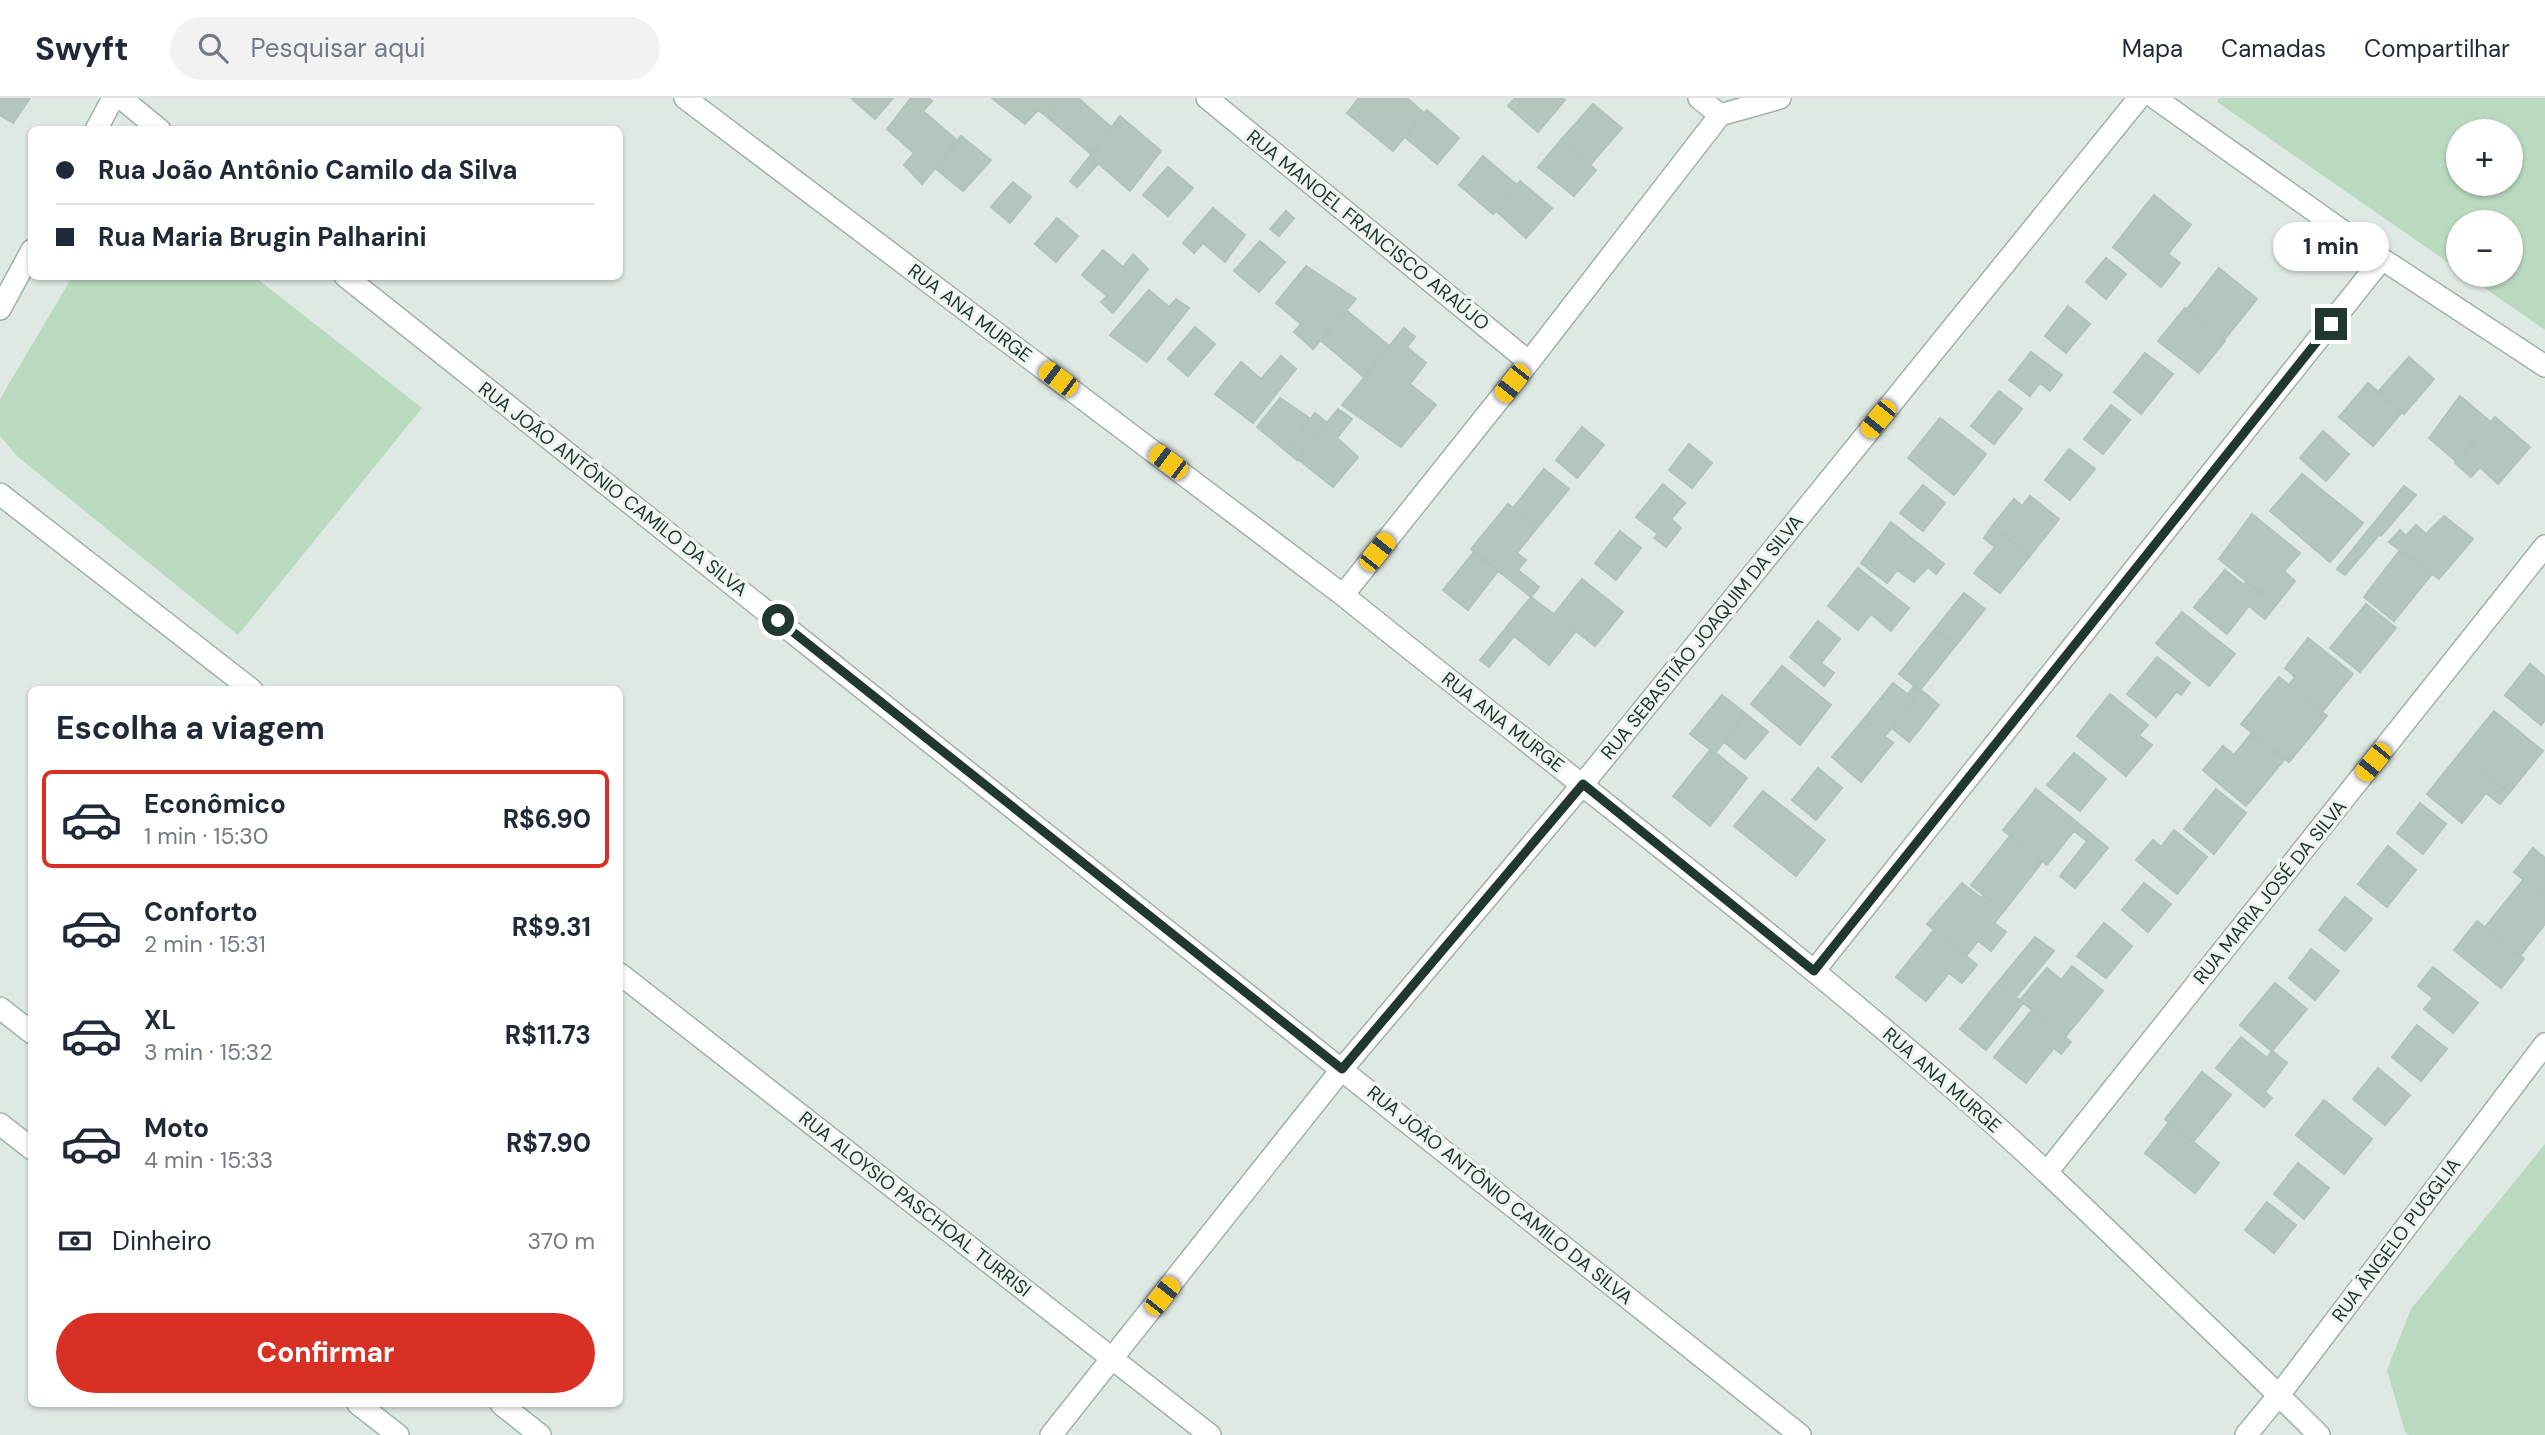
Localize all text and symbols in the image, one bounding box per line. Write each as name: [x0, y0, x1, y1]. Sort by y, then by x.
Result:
search box: [170, 17, 660, 80]
text: Swyft: [35, 27, 128, 70]
icon: search: [194, 29, 232, 67]
text: Pesquisar aqui: [250, 31, 425, 65]
text: Mapa: [2122, 33, 2183, 64]
text: Camadas: [2221, 33, 2326, 64]
text: Compartilhar: [2364, 33, 2510, 64]
map controls: [2446, 119, 2523, 287]
button: +: [2446, 119, 2523, 196]
street label: RUA MANOEL FRANCISCO ARAÚJO: [1241, 124, 1495, 336]
text: Rua João Antônio Camilo da Silva: [98, 153, 518, 187]
button: −: [2446, 210, 2523, 287]
text: Rua Maria Brugin Palharini: [98, 220, 427, 254]
callout: 1 min: [2273, 222, 2389, 272]
text: 1 min: [2303, 231, 2359, 261]
street label: RUA ANA MURGE: [903, 258, 1037, 368]
route end: [2315, 308, 2347, 340]
car: [1035, 358, 1082, 400]
car: [1491, 360, 1534, 406]
street label: RUA JOÃO ANTÔNIO CAMILO DA SILVA: [473, 376, 753, 602]
car: [1857, 396, 1900, 442]
car: [1145, 441, 1192, 483]
street label: RUA SEBASTIÃO JOAQUIM DA SILVA: [1595, 509, 1809, 765]
car: [1356, 529, 1399, 575]
route start: [762, 604, 794, 636]
street label: RUA ANA MURGE: [1437, 666, 1569, 778]
text: Escolha a viagem: [56, 707, 325, 749]
car: [2352, 739, 2395, 785]
text: Econômico: [144, 787, 286, 821]
icon: car: [60, 788, 123, 851]
street label: RUA MARIA JOSÉ DA SILVA: [2188, 794, 2352, 989]
text: R$6.90: [503, 802, 591, 836]
text: 1 min · 15:30: [144, 821, 268, 851]
text: Conforto: [144, 895, 258, 929]
icon: car: [60, 896, 123, 959]
text: R$9.31: [512, 910, 591, 944]
text: 2 min · 15:31: [144, 929, 266, 959]
text: XL: [144, 1003, 176, 1037]
icon: car: [60, 1004, 123, 1067]
text: R$11.73: [505, 1018, 591, 1052]
street label: RUA ANA MURGE: [1878, 1022, 2006, 1138]
text: 3 min · 15:32: [144, 1037, 272, 1067]
street label: RUA JOÃO ANTÔNIO CAMILO DA SILVA: [1362, 1080, 1638, 1310]
street label: RUA ALOYSIO PASCHOAL TURRISI: [794, 1105, 1036, 1303]
text: Moto: [144, 1111, 209, 1145]
icon: car: [60, 1112, 123, 1175]
text: R$7.90: [506, 1126, 591, 1160]
text: 4 min · 15:33: [144, 1145, 273, 1175]
street label: RUA ÂNGELO PUGGLIA: [2326, 1152, 2466, 1327]
icon: cash: [56, 1222, 94, 1260]
text: Dinheiro: [112, 1224, 212, 1258]
text: 370 m: [527, 1226, 595, 1256]
car: [1141, 1273, 1184, 1319]
button: Confirmar: [56, 1313, 595, 1393]

